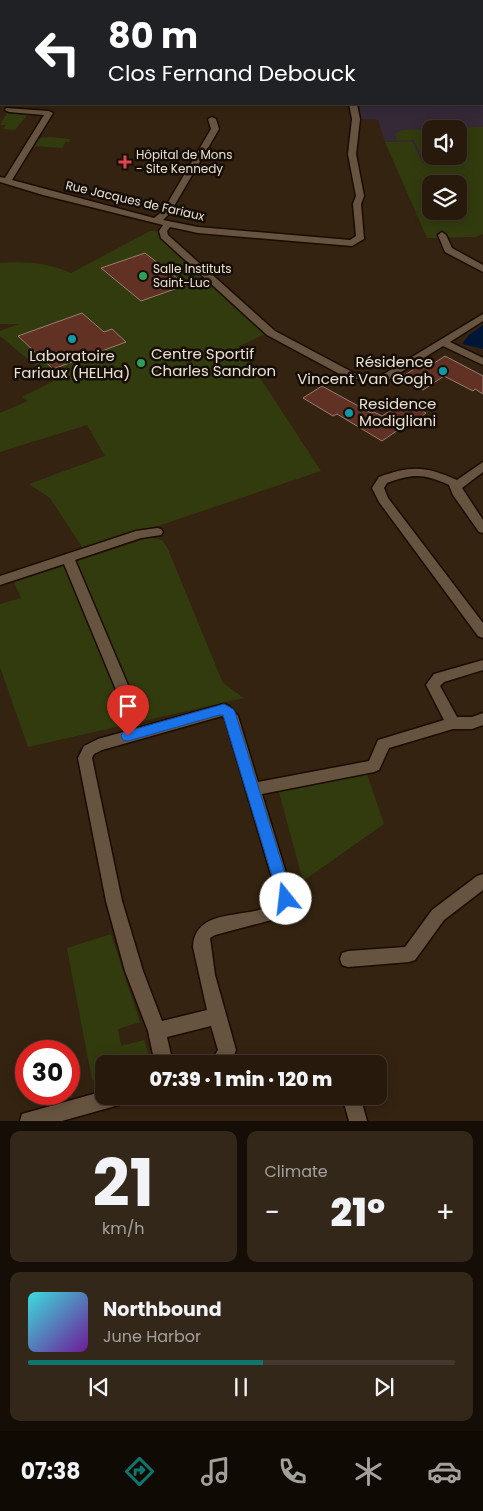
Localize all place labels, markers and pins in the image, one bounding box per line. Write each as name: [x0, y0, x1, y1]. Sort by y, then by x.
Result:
place label: Hôpital de Mons - Site Kennedy: [136, 146, 232, 177]
marker: Hôpital de Mons - Site Kennedy: [118, 155, 132, 169]
place label: Salle Instituts Saint-Luc: [153, 260, 232, 291]
marker: Salle Instituts Saint-Luc: [137, 270, 149, 282]
marker: Laboratoire Fariaux (HELHa): [66, 333, 78, 345]
place label: Centre Sportif Charles Sandron: [151, 343, 276, 381]
place label: Laboratoire Fariaux (HELHa): [14, 345, 130, 383]
place label: Résidence Vincent Van Gogh: [297, 351, 433, 389]
marker: Centre Sportif Charles Sandron: [135, 357, 147, 369]
marker: Résidence Vincent Van Gogh: [437, 365, 449, 377]
place label: Residence Modigliani: [359, 393, 436, 431]
marker: Residence Modigliani: [343, 407, 355, 419]
pin: [107, 685, 149, 736]

